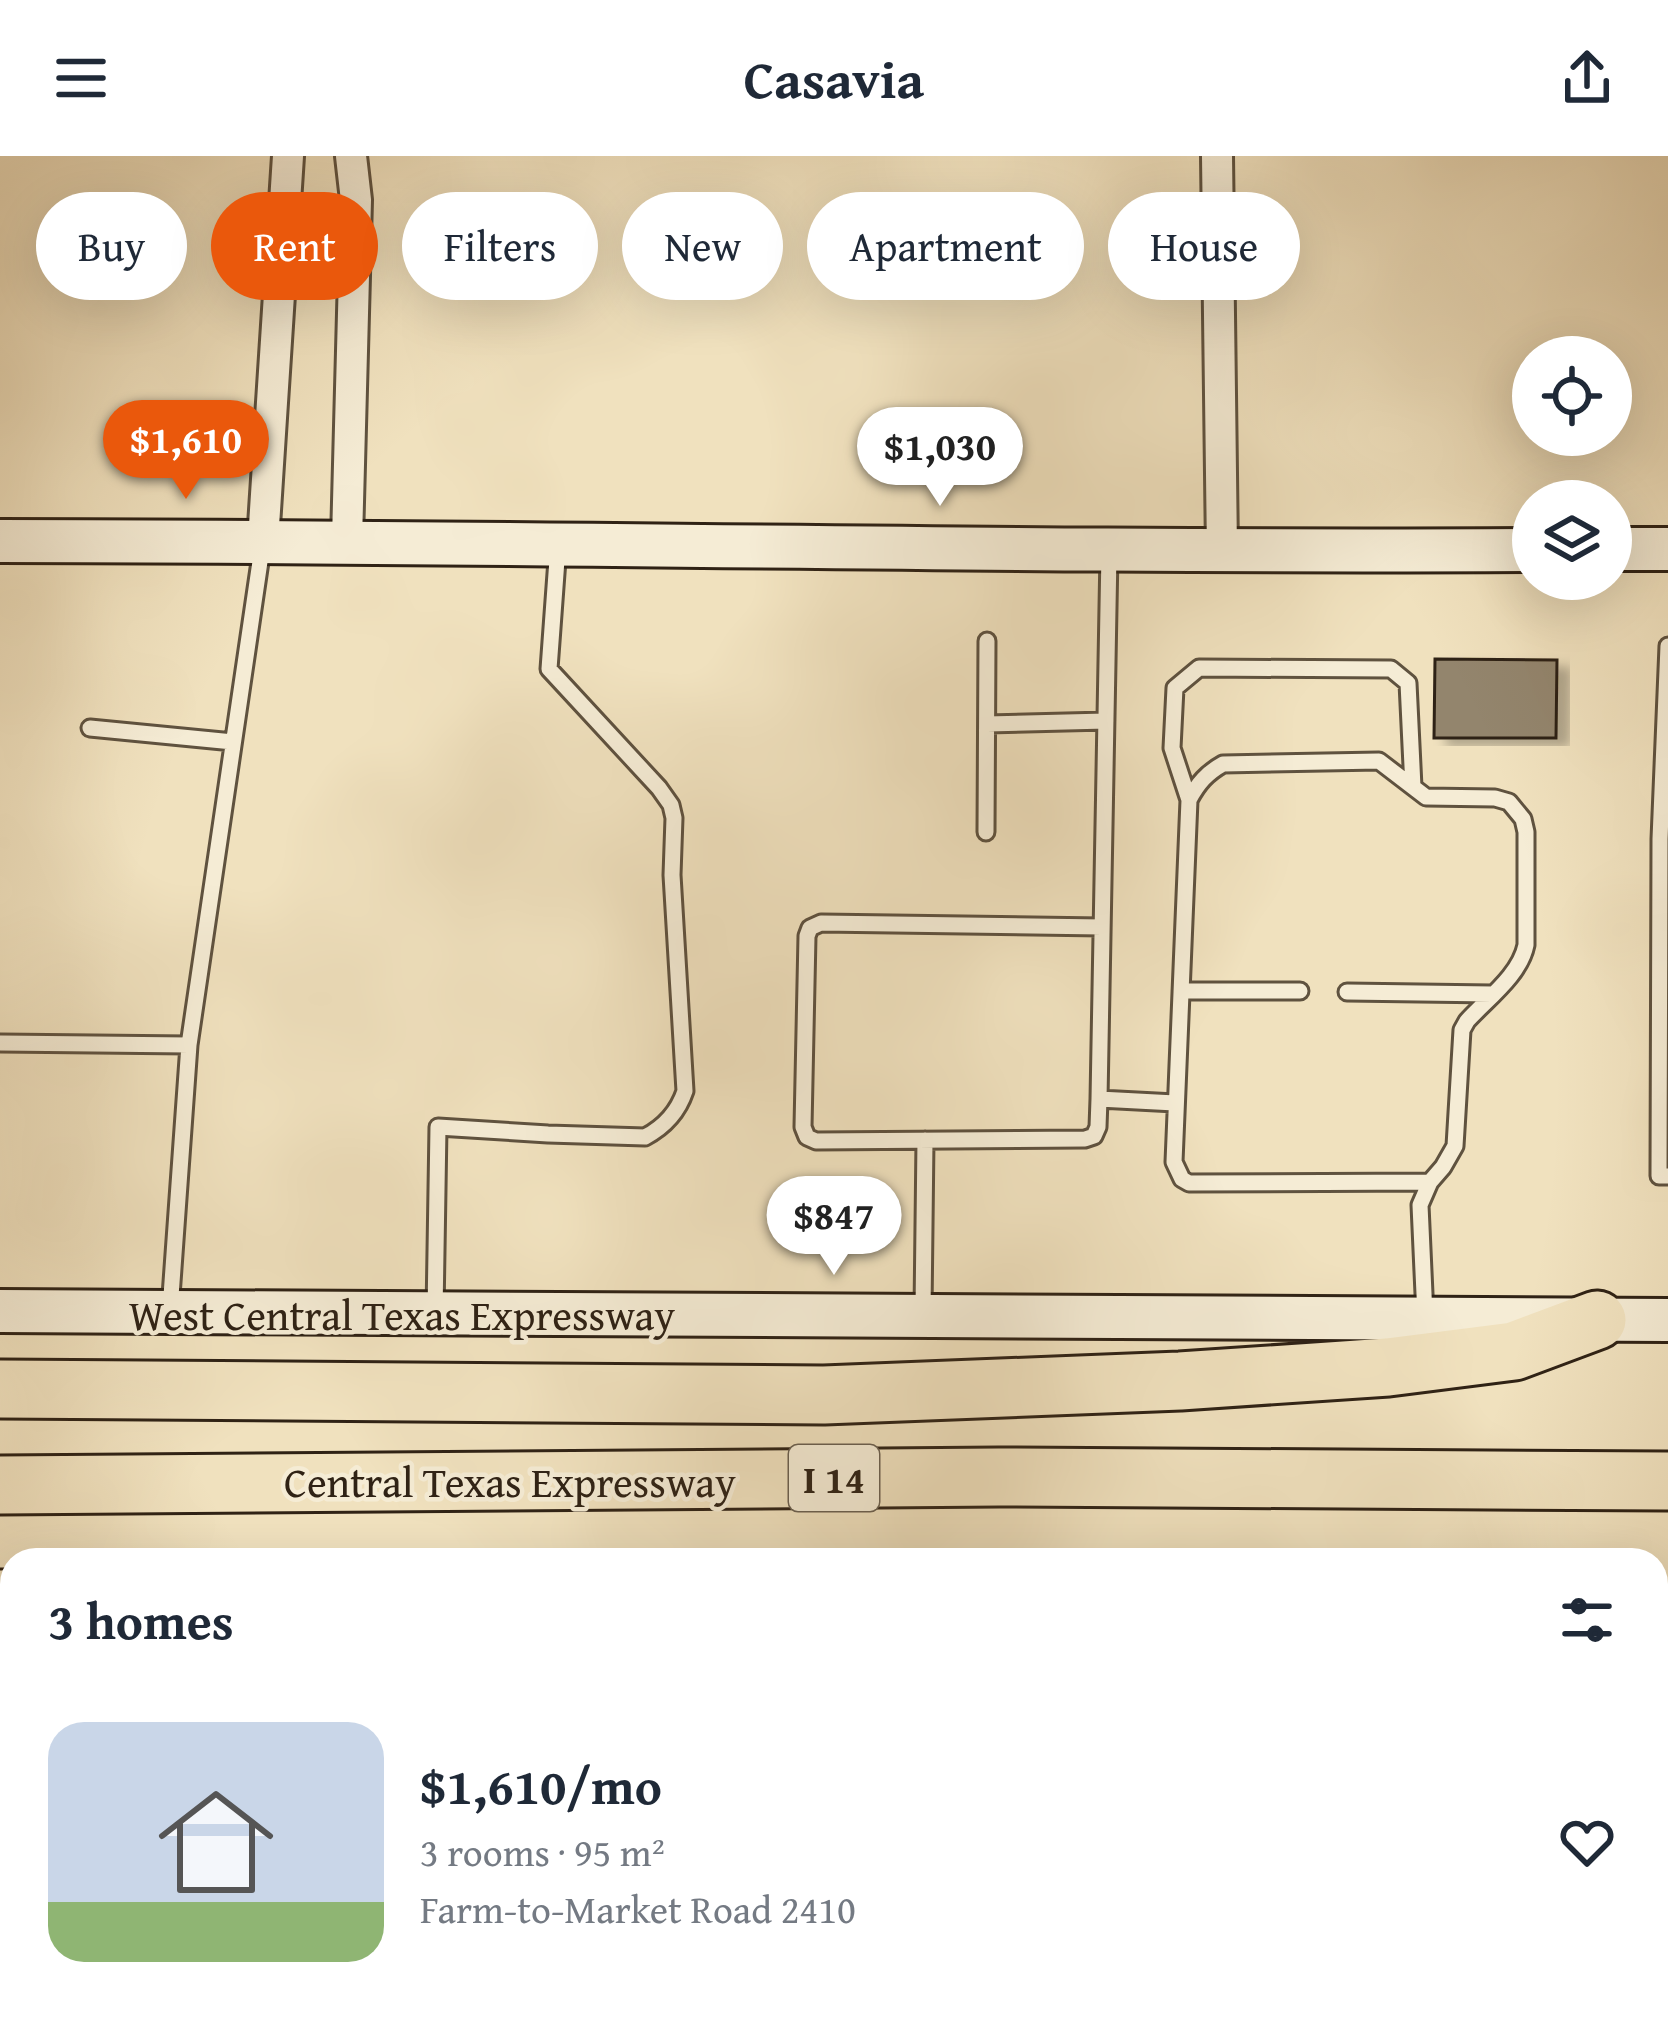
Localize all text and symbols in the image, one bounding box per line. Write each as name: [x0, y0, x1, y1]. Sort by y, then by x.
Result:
text: Casavia: [744, 39, 924, 118]
icon: menu: [48, 45, 114, 111]
icon: share: [1554, 45, 1620, 111]
chip: Buy: [36, 192, 187, 300]
chip: Rent: [211, 192, 378, 300]
chip: Filters: [402, 192, 598, 300]
chip: New: [622, 192, 783, 300]
chip: Apartment: [807, 192, 1084, 300]
chip: House: [1108, 192, 1300, 300]
map controls: [1512, 336, 1632, 600]
button: locate: [1512, 336, 1632, 456]
pin: $1,610: [88, 400, 284, 502]
pin: $1,030: [842, 407, 1038, 509]
text: $1,610: [130, 410, 242, 467]
text: $1,030: [884, 417, 996, 474]
button: layers: [1512, 480, 1632, 600]
pin: $847: [763, 1176, 905, 1278]
text: $847: [794, 1186, 874, 1243]
street label: West Central Texas Expressway: [129, 1284, 675, 1345]
road number: I 14: [789, 1445, 879, 1511]
street label: Central Texas Expressway: [284, 1451, 736, 1512]
text: 3 homes: [48, 1583, 234, 1658]
icon: filters: [1554, 1587, 1620, 1653]
text: $1,610/mo: [420, 1748, 662, 1823]
icon: home: [144, 1770, 288, 1914]
icon: heart: [1554, 1809, 1620, 1875]
text: 3 rooms · 95 m²: [420, 1823, 665, 1880]
text: Farm-to-Market Road 2410: [420, 1880, 856, 1937]

